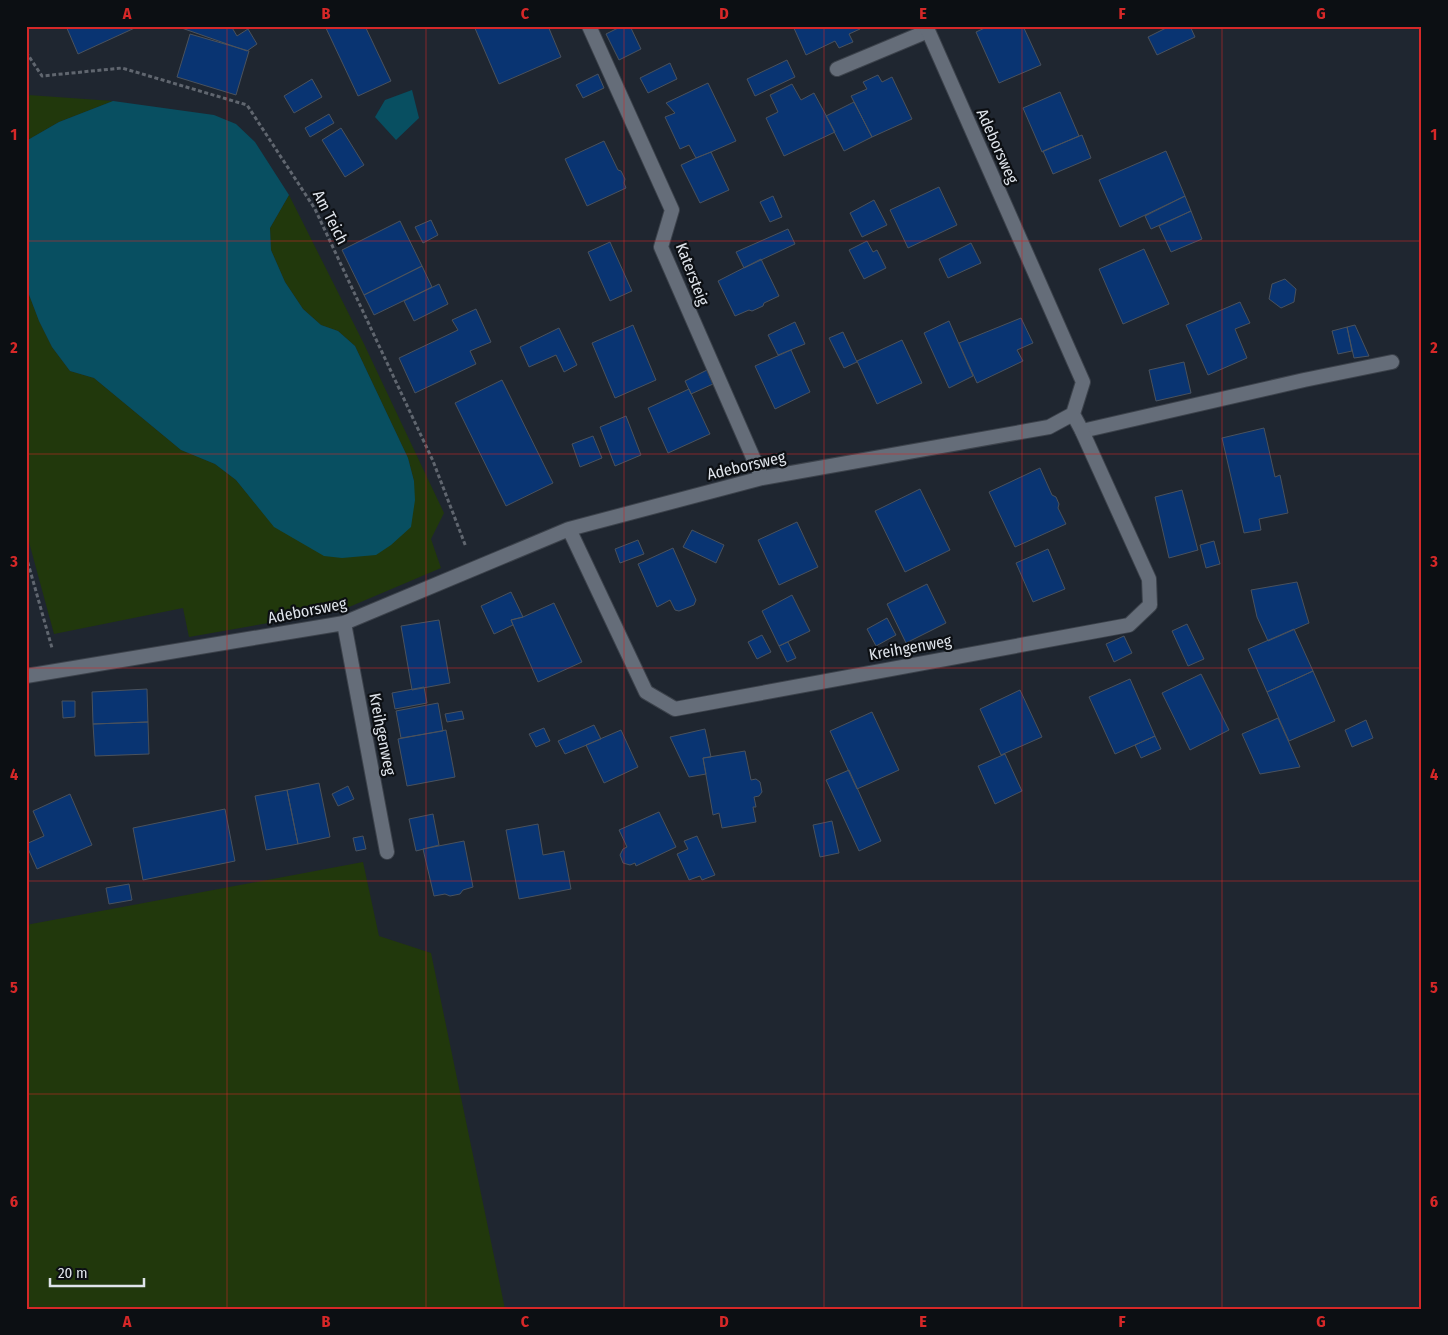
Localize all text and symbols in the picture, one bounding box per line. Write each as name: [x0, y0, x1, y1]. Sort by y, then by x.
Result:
text: A: [122, 4, 132, 23]
text: B: [322, 4, 331, 23]
text: C: [521, 4, 530, 23]
text: D: [719, 4, 729, 23]
text: E: [919, 4, 927, 23]
text: F: [1118, 4, 1126, 23]
text: G: [1316, 4, 1326, 23]
street label: Adeborsweg: [973, 106, 1023, 187]
text: 1: [11, 125, 17, 144]
text: 1: [1431, 125, 1437, 144]
street label: Am Teich: [309, 187, 352, 247]
street label: Katersteig: [672, 240, 713, 309]
text: 2: [9, 338, 18, 357]
text: 2: [1429, 338, 1438, 357]
street label: Adeborsweg: [705, 447, 788, 484]
text: 3: [9, 552, 18, 571]
text: 3: [1429, 552, 1438, 571]
street label: Adeborsweg: [266, 593, 349, 627]
street label: Kreihgenweg: [867, 631, 953, 664]
street label: Kreihgenweg: [365, 691, 400, 777]
text: 4: [10, 765, 18, 784]
text: 4: [1430, 765, 1438, 784]
text: 5: [10, 978, 18, 997]
text: 5: [1430, 978, 1438, 997]
text: 6: [10, 1192, 18, 1211]
text: 6: [1430, 1192, 1438, 1211]
scale bar: [50, 1255, 144, 1287]
text: 20 m: [58, 1264, 88, 1282]
text: A: [122, 1312, 132, 1331]
text: B: [322, 1312, 331, 1331]
text: C: [521, 1312, 530, 1331]
text: D: [719, 1312, 729, 1331]
text: E: [919, 1312, 927, 1331]
text: F: [1118, 1312, 1126, 1331]
text: G: [1316, 1312, 1326, 1331]

